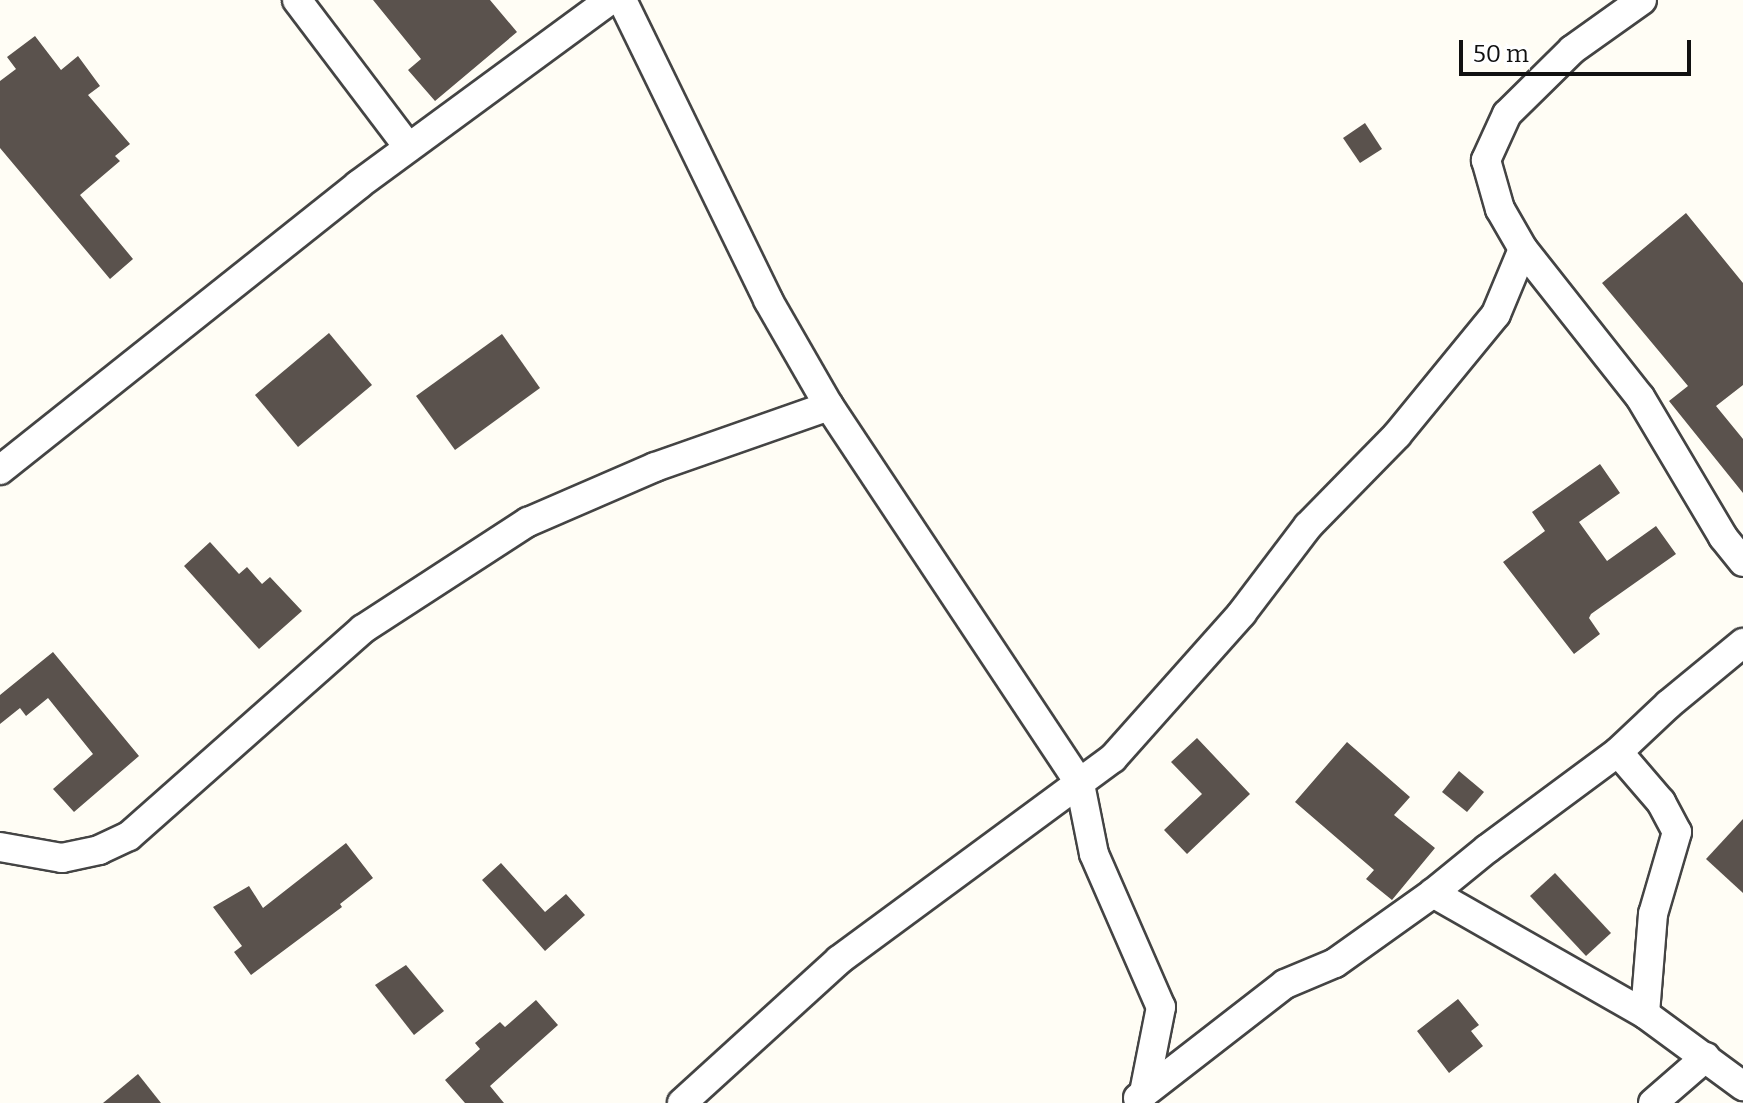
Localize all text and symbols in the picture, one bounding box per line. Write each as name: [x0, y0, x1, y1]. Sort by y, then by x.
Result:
scale bar: [1463, 24, 1695, 74]
text: 50 m: [1473, 40, 1529, 68]

